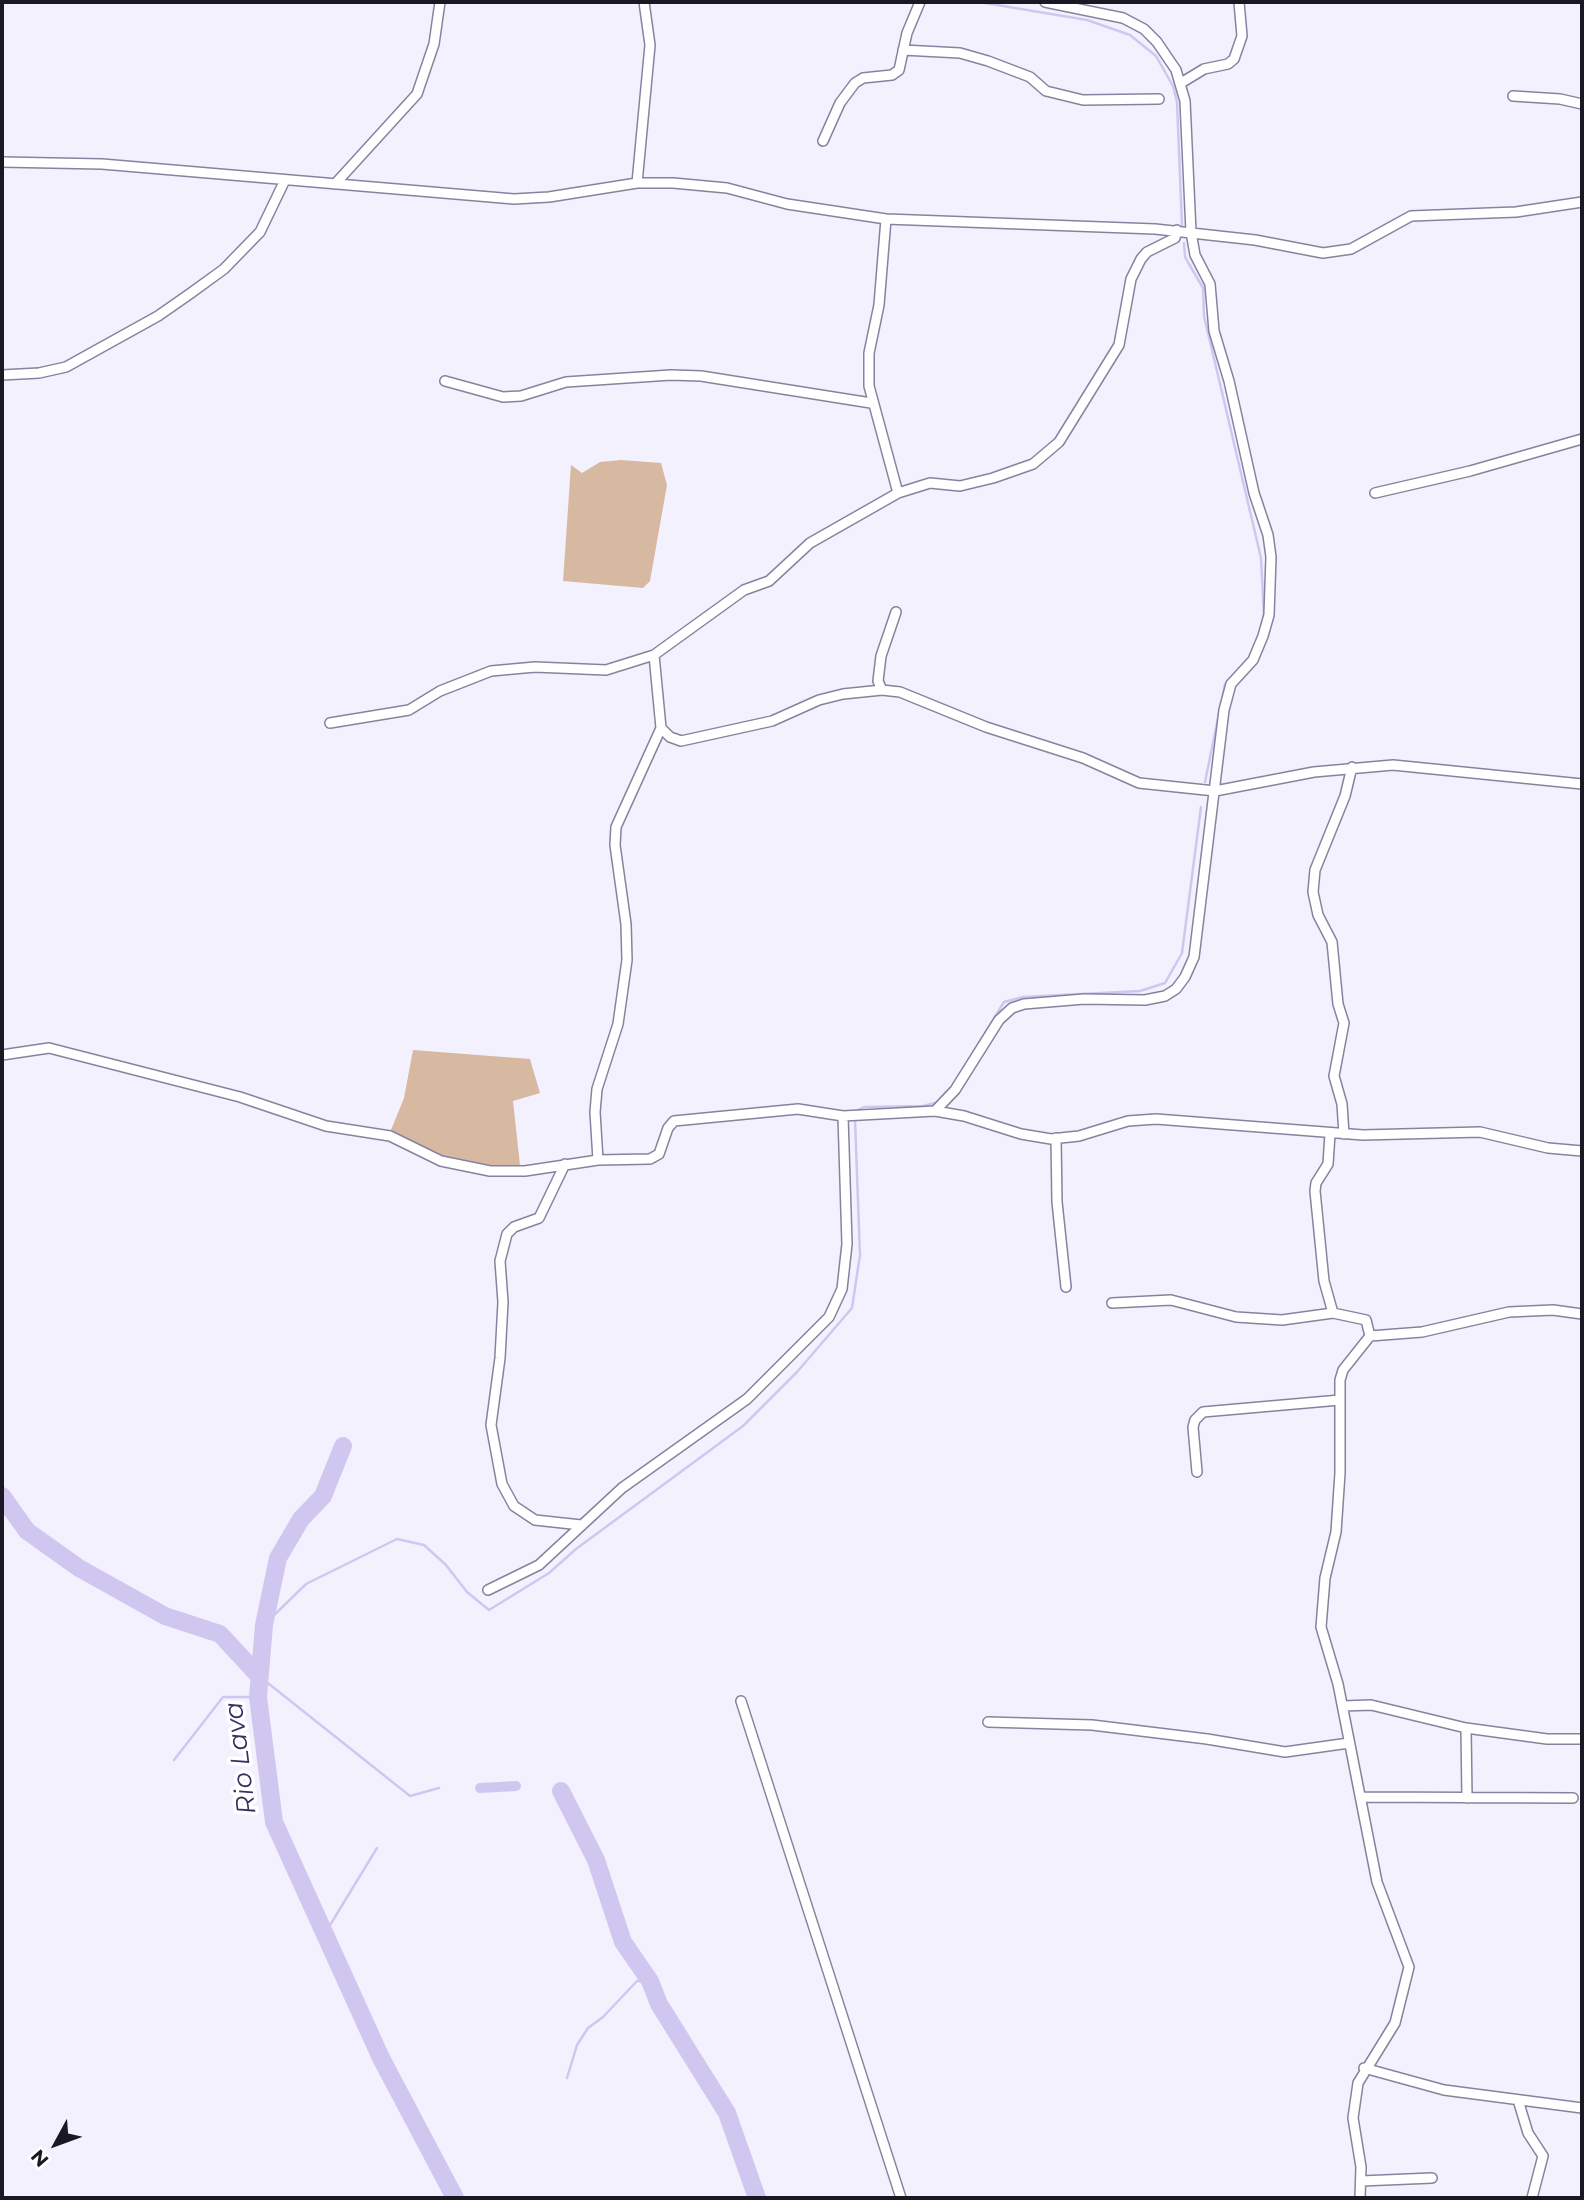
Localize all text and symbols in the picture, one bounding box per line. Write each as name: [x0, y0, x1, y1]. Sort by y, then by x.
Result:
water label: Rio Lava: [219, 1700, 263, 1816]
north arrow: [21, 2109, 91, 2179]
text: N: [26, 2145, 53, 2171]

